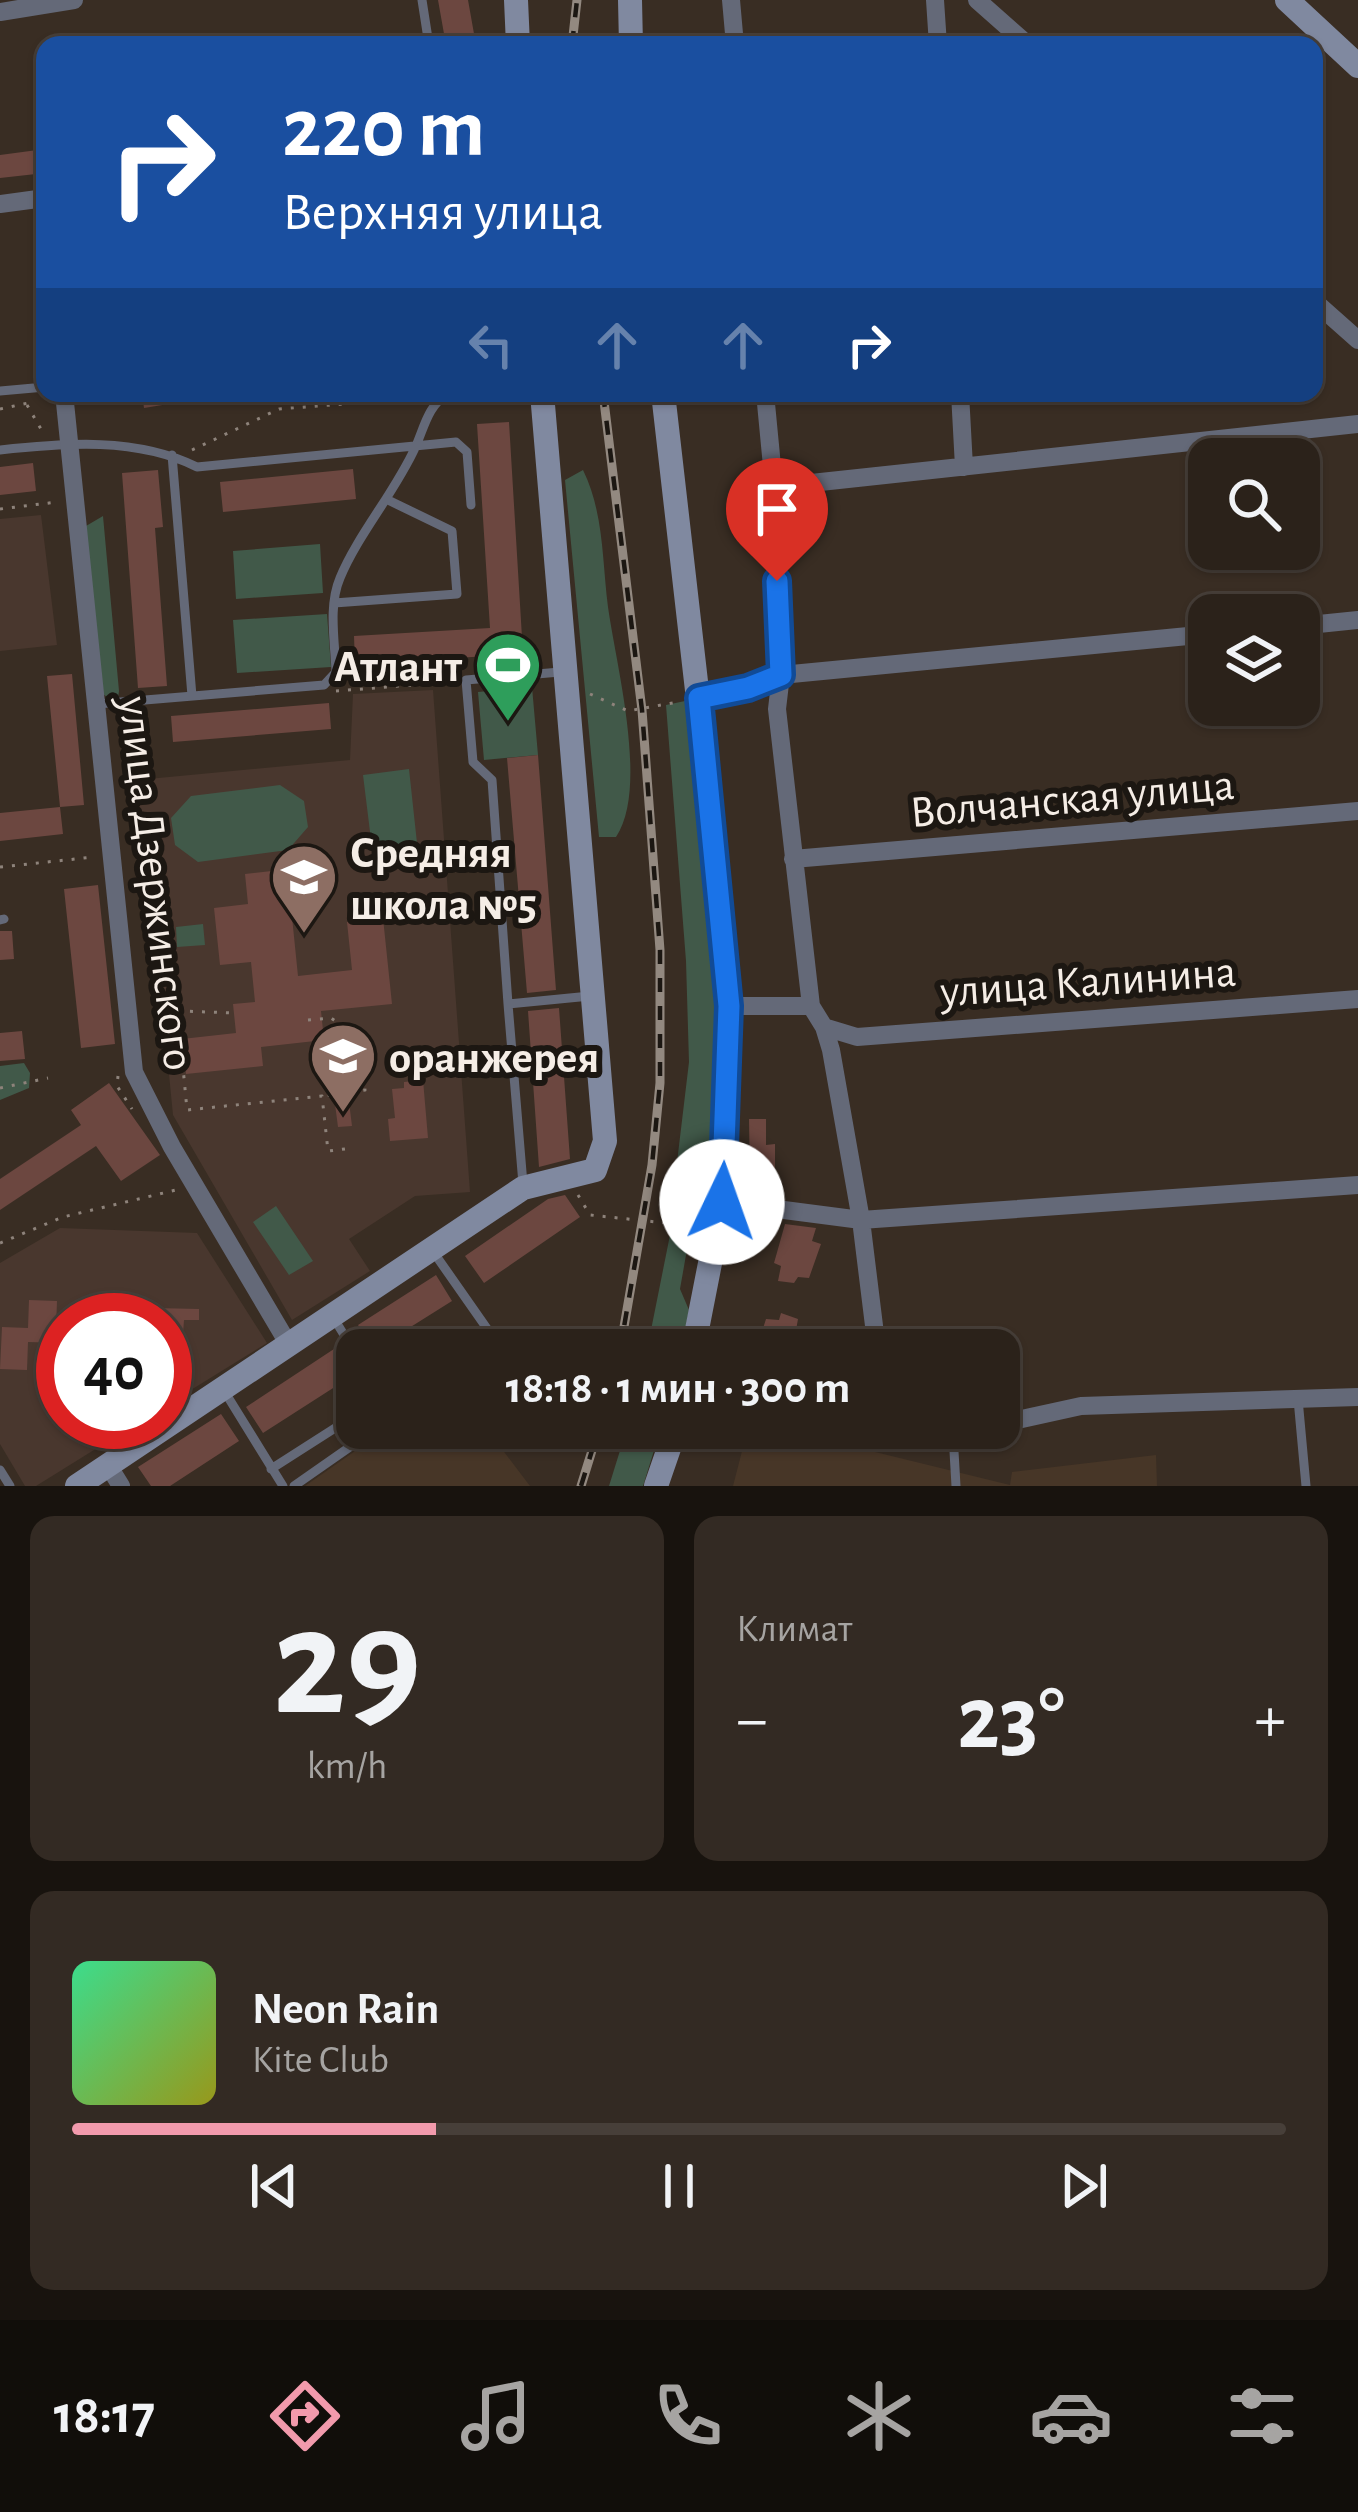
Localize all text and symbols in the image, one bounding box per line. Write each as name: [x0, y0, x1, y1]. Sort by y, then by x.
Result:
icon: right: [84, 84, 240, 240]
text: 220 m: [282, 88, 485, 172]
text: Верхняя улица: [282, 186, 603, 240]
icon: left: [458, 312, 524, 378]
icon: ahead: [584, 312, 650, 378]
icon: ahead: [710, 312, 776, 378]
icon: right: [836, 312, 902, 378]
map controls: [1188, 438, 1320, 726]
button: search: [1188, 438, 1320, 570]
pin: [726, 458, 828, 581]
icon: arrive: [744, 476, 810, 542]
button: layers: [1188, 594, 1320, 726]
sports icon: Атлант: [473, 630, 543, 724]
place label: Атлант: [334, 645, 462, 690]
street label: улица Дзержинского: [110, 693, 201, 1073]
street label: Волчанская улица: [908, 763, 1236, 836]
place label: Средняя школа №5: [350, 831, 537, 928]
school or university icon: Средняя школа №5: [269, 842, 339, 936]
street label: улица Калинина: [938, 950, 1238, 1015]
school or university icon: оранжерея: [308, 1021, 378, 1115]
place label: оранжерея: [389, 1036, 599, 1081]
position arrow: [659, 1139, 785, 1265]
speed limit sign: 40: [36, 1293, 192, 1449]
text: 18:18 · 1 мин · 300 m: [506, 1366, 850, 1411]
text: 29: [273, 1587, 421, 1743]
text: Климат: [736, 1610, 852, 1649]
text: 23°: [957, 1675, 1065, 1765]
text: −: [736, 1687, 768, 1753]
text: +: [1254, 1687, 1286, 1753]
text: km/h: [307, 1747, 387, 1786]
text: Neon Rain: [252, 1987, 439, 2032]
text: Kite Club: [252, 2041, 389, 2080]
icon: previous: [241, 2153, 307, 2219]
icon: pause: [646, 2153, 712, 2219]
icon: next: [1051, 2153, 1117, 2219]
icon: directions: [263, 2374, 347, 2458]
icon: music: [454, 2374, 538, 2458]
icon: phone: [646, 2374, 730, 2458]
icon: climate: [837, 2374, 921, 2458]
icon: car: [1029, 2374, 1113, 2458]
icon: filters: [1220, 2374, 1304, 2458]
text: 18:17: [54, 2389, 155, 2443]

